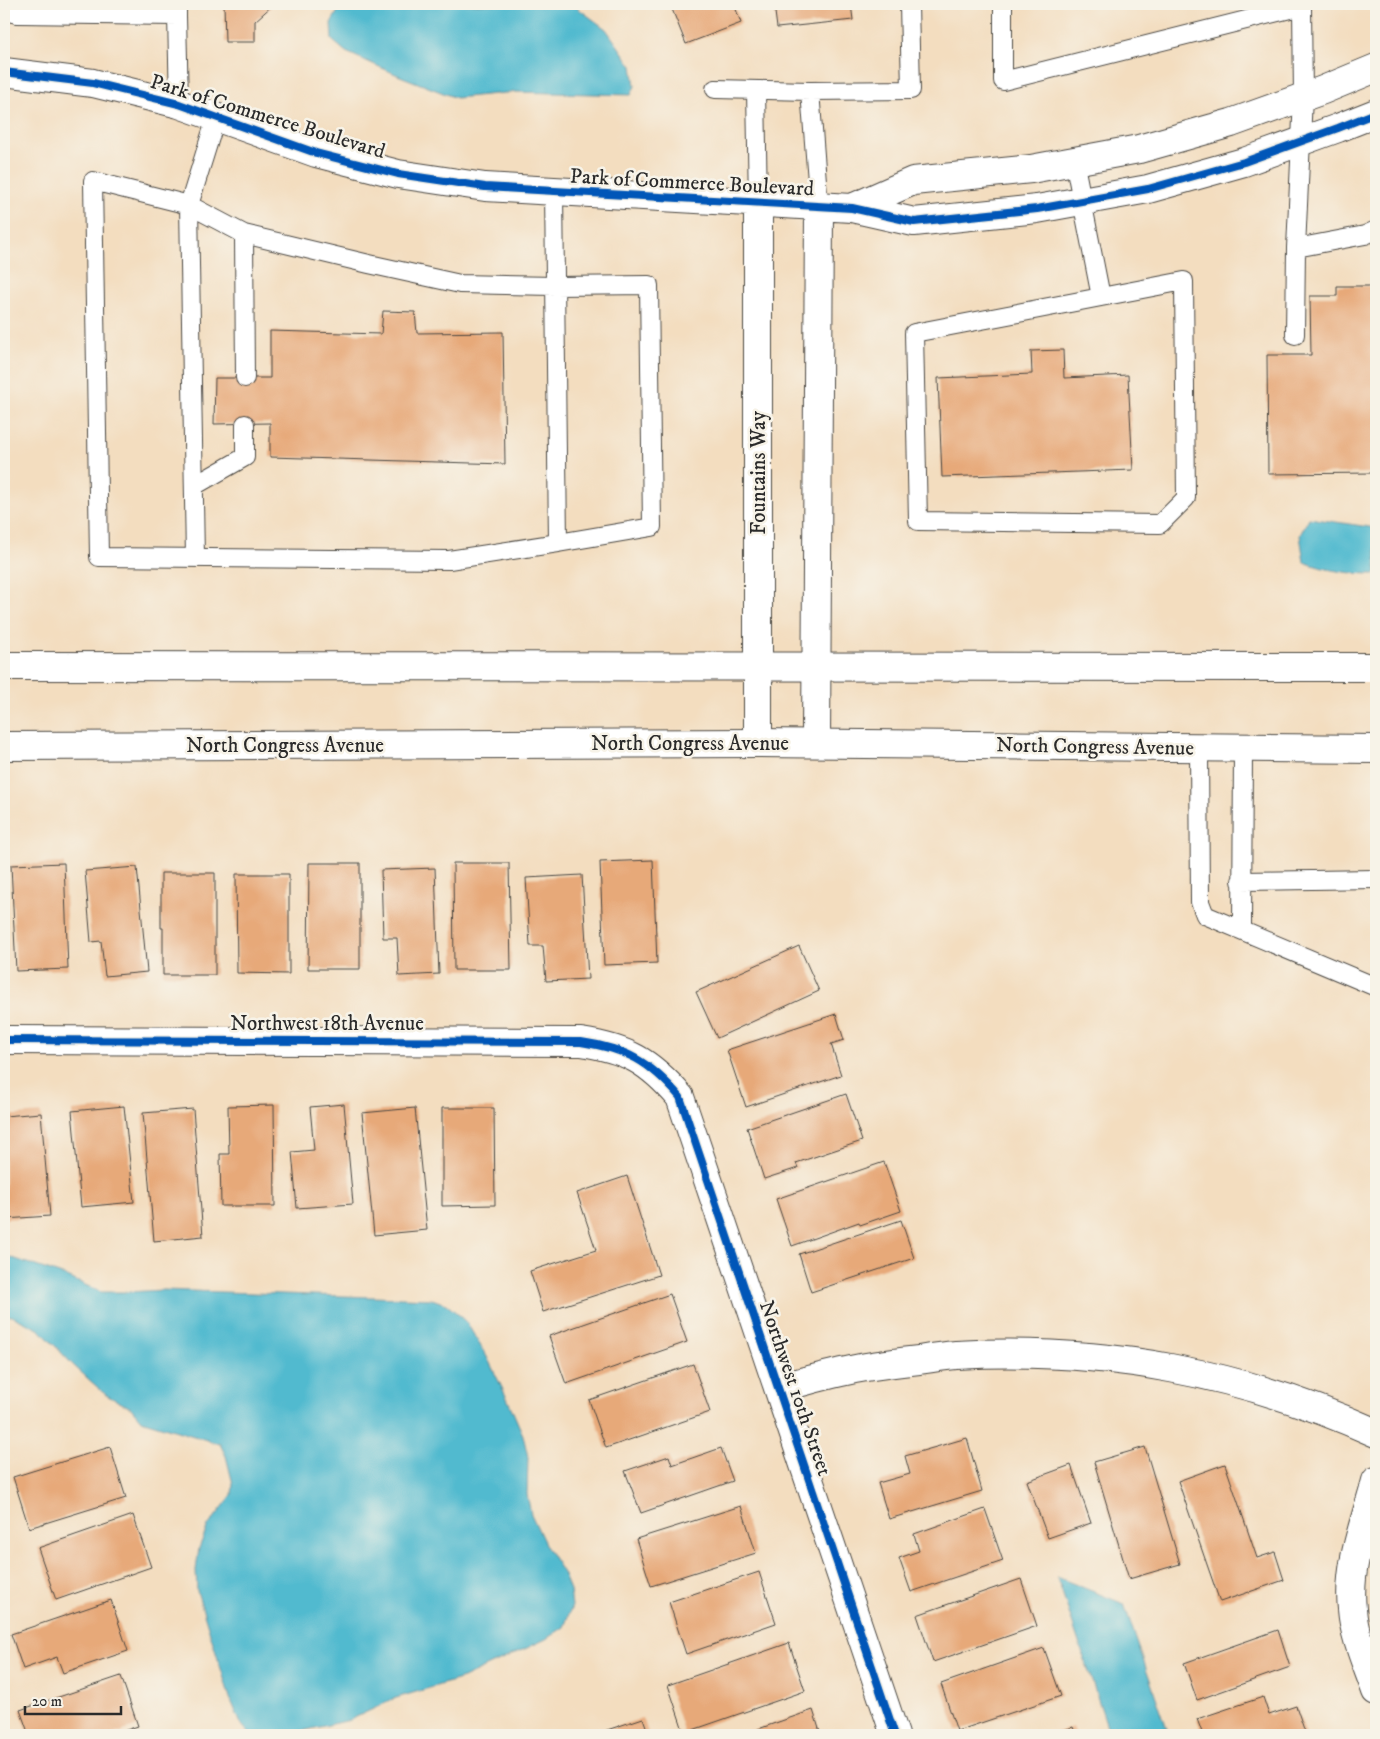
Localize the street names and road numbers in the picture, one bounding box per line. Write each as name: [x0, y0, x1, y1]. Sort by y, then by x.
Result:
street label: Park of Commerce Boulevard: [147, 69, 389, 165]
street label: Park of Commerce Boulevard: [569, 164, 815, 202]
street label: Fountains Way: [746, 410, 772, 535]
street label: North Congress Avenue: [591, 731, 789, 757]
street label: North Congress Avenue: [996, 732, 1194, 762]
street label: North Congress Avenue: [186, 733, 384, 759]
street label: Northwest 18th Avenue: [230, 1011, 424, 1037]
street label: Northwest 10th Street: [753, 1297, 837, 1480]

